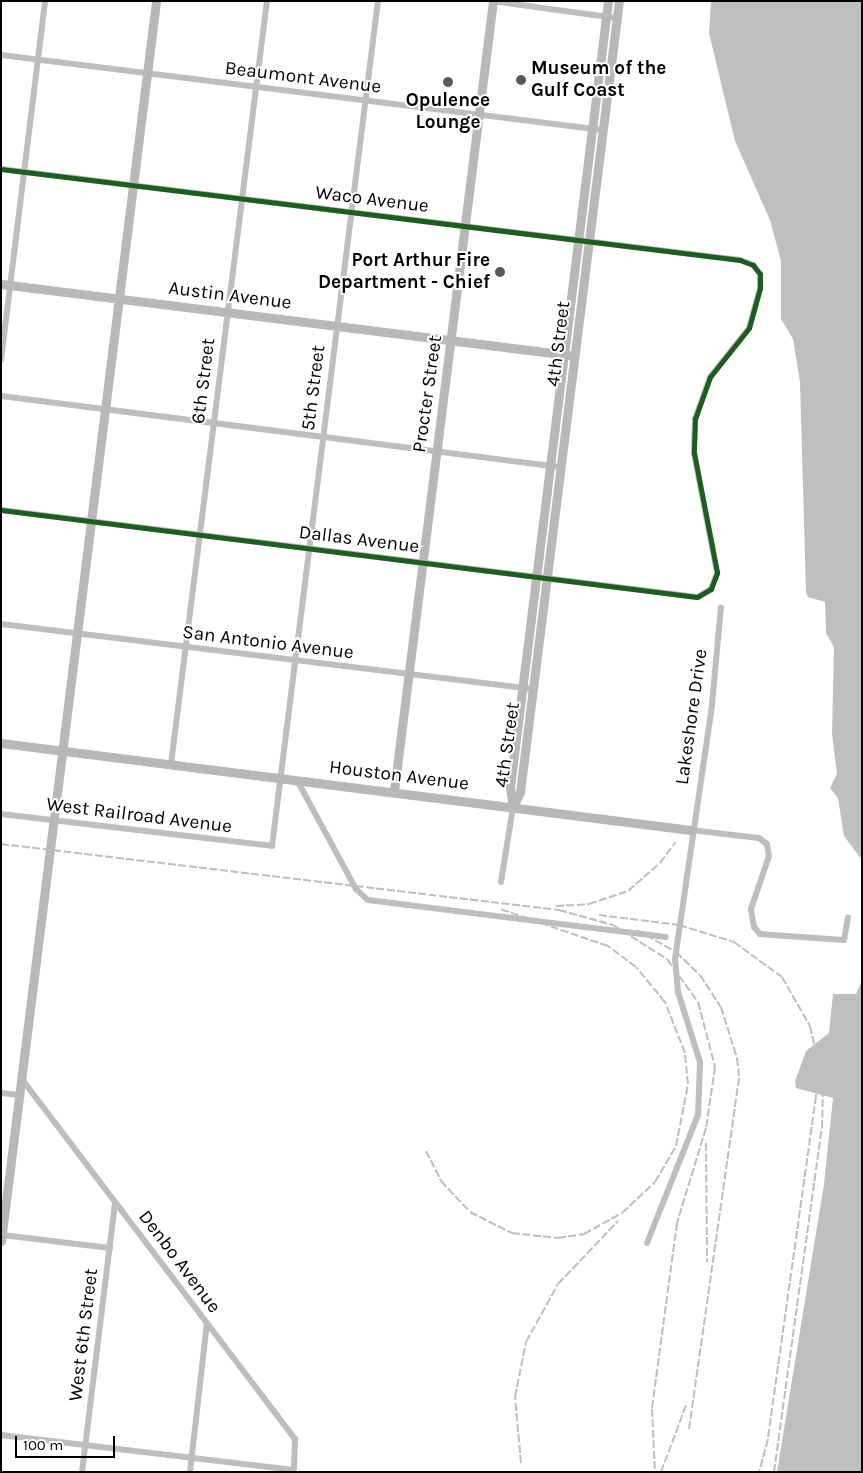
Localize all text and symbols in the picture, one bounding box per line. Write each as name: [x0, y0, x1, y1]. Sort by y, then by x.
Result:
street label: Beaumont Avenue: [224, 57, 382, 99]
place label: Museum of the Gulf Coast: [531, 58, 666, 102]
marker: Museum of the Gulf Coast: [515, 74, 527, 86]
marker: Opulence Lounge: [442, 76, 454, 88]
place label: Opulence Lounge: [406, 90, 490, 134]
street label: Waco Avenue: [314, 182, 430, 218]
place label: Port Arthur Fire Department - Chief: [318, 250, 490, 294]
marker: Port Arthur Fire Department - Chief: [494, 266, 506, 278]
street label: Austin Avenue: [167, 277, 293, 315]
street label: 4th Street: [542, 300, 576, 388]
street label: Procter Street: [408, 334, 448, 454]
street label: 6th Street: [187, 337, 221, 425]
street label: 5th Street: [297, 344, 331, 432]
street label: Dallas Avenue: [297, 521, 421, 559]
street label: San Antonio Avenue: [181, 621, 355, 665]
street label: Lakeshore Drive: [671, 648, 713, 786]
street label: 4th Street: [491, 701, 525, 789]
street label: Houston Avenue: [328, 756, 470, 796]
street label: West Railroad Avenue: [45, 793, 233, 839]
street label: Denbo Avenue: [133, 1206, 225, 1318]
street label: West 6th Street: [65, 1267, 103, 1403]
scale bar: [18, 1426, 118, 1458]
text: 100 m: [23, 1436, 63, 1454]

